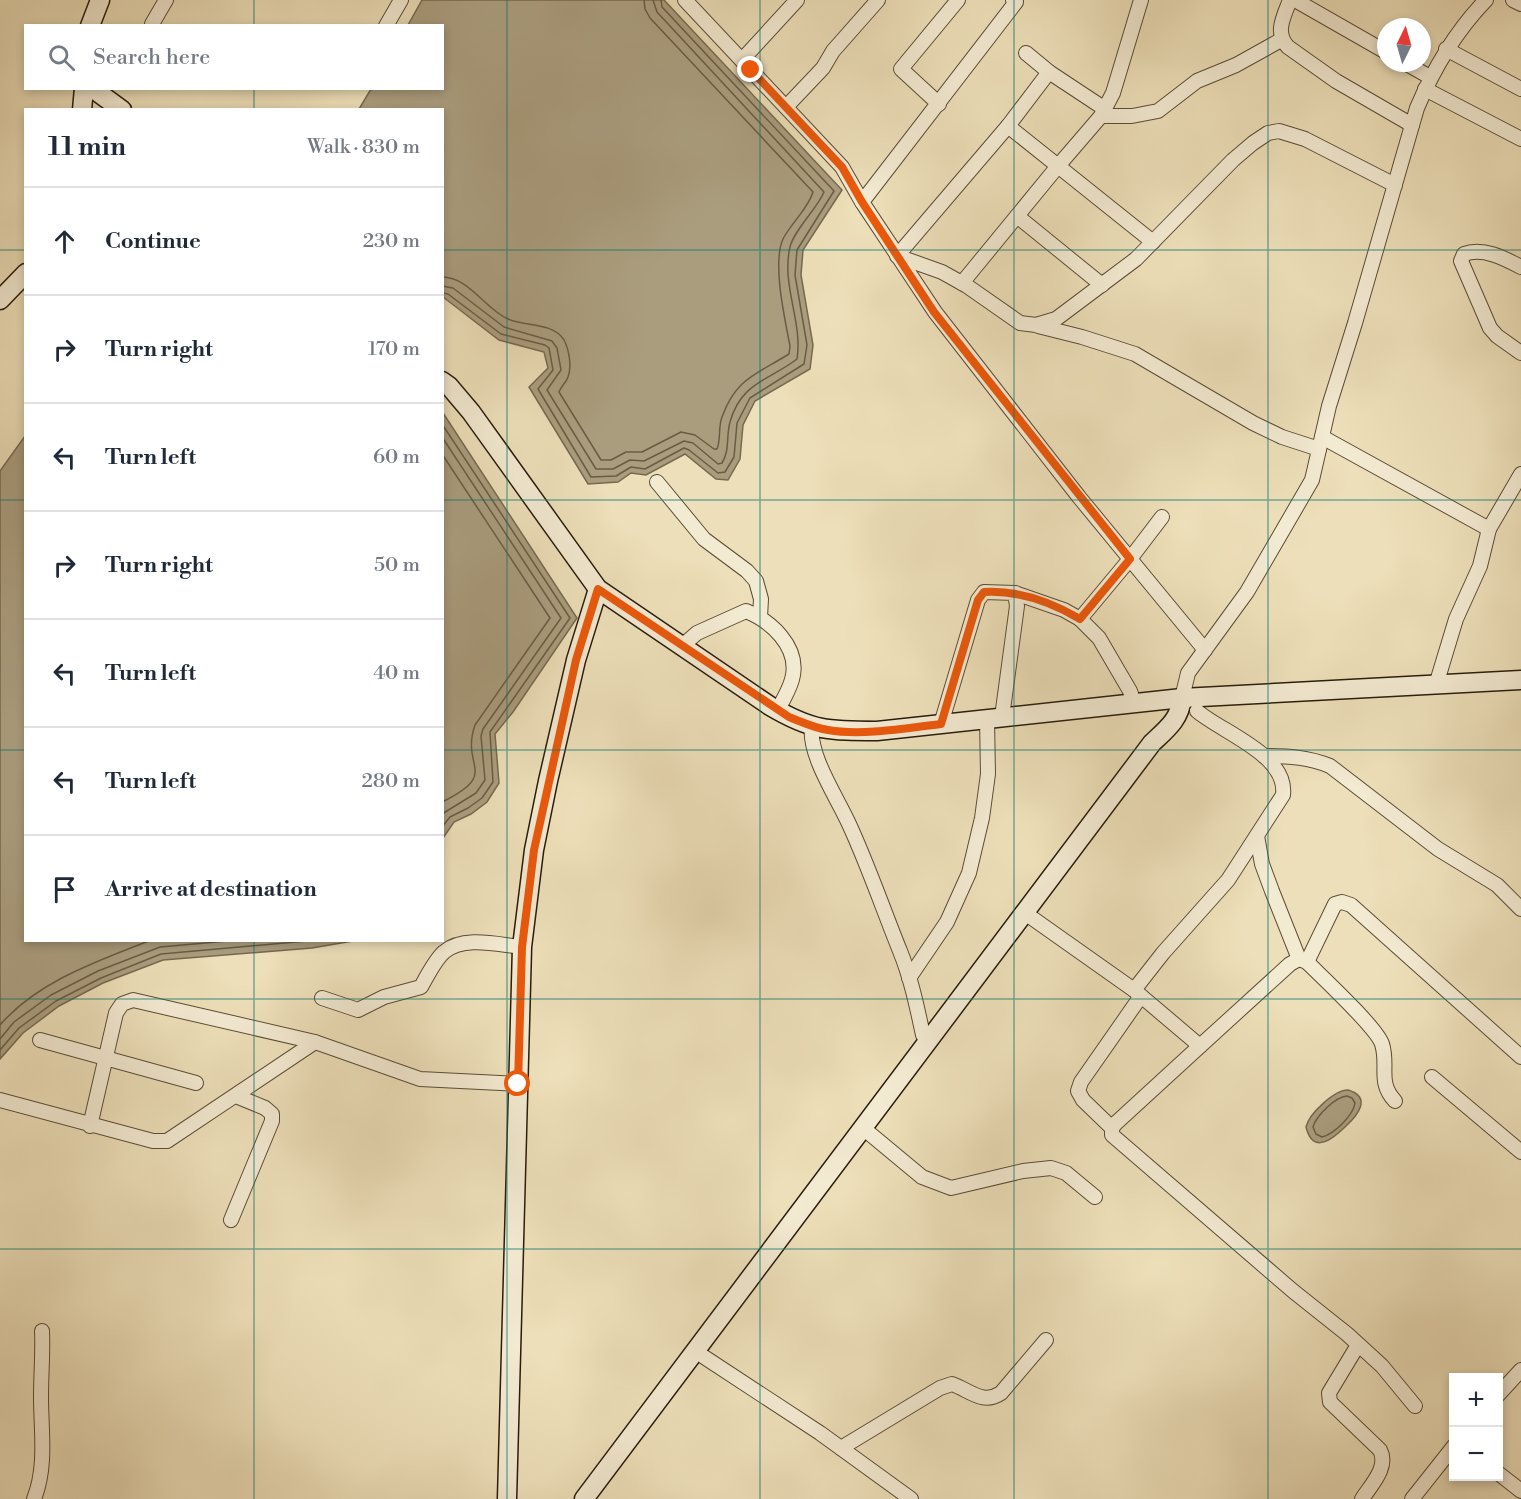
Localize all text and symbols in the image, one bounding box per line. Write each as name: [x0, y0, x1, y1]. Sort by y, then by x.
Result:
north arrow: [1377, 18, 1431, 72]
search box: [24, 24, 444, 90]
icon: search: [45, 41, 78, 74]
text: Search here: [93, 44, 210, 71]
route end: [737, 56, 763, 82]
text: 11 min: [48, 131, 126, 163]
text: Walk · 830 m: [307, 135, 420, 160]
icon: ahead: [48, 225, 81, 258]
text: Continue: [105, 228, 201, 255]
text: 230 m: [363, 229, 420, 254]
icon: right: [48, 333, 81, 366]
text: Turn right: [105, 336, 213, 363]
text: 170 m: [368, 337, 420, 362]
icon: left: [48, 441, 81, 474]
text: Turn left: [105, 444, 196, 471]
text: 60 m: [373, 445, 420, 470]
icon: right: [48, 549, 81, 582]
text: Turn right: [105, 552, 213, 579]
text: 50 m: [374, 553, 420, 578]
icon: left: [48, 657, 81, 690]
text: Turn left: [105, 660, 196, 687]
text: 40 m: [373, 661, 420, 686]
icon: left: [48, 765, 81, 798]
text: Turn left: [105, 768, 196, 795]
text: 280 m: [361, 769, 420, 794]
icon: arrive: [48, 873, 81, 906]
text: Arrive at destination: [105, 876, 317, 903]
route start: [504, 1070, 530, 1096]
map controls: [1449, 1373, 1503, 1481]
button: +: [1449, 1373, 1503, 1427]
button: −: [1449, 1427, 1503, 1481]

